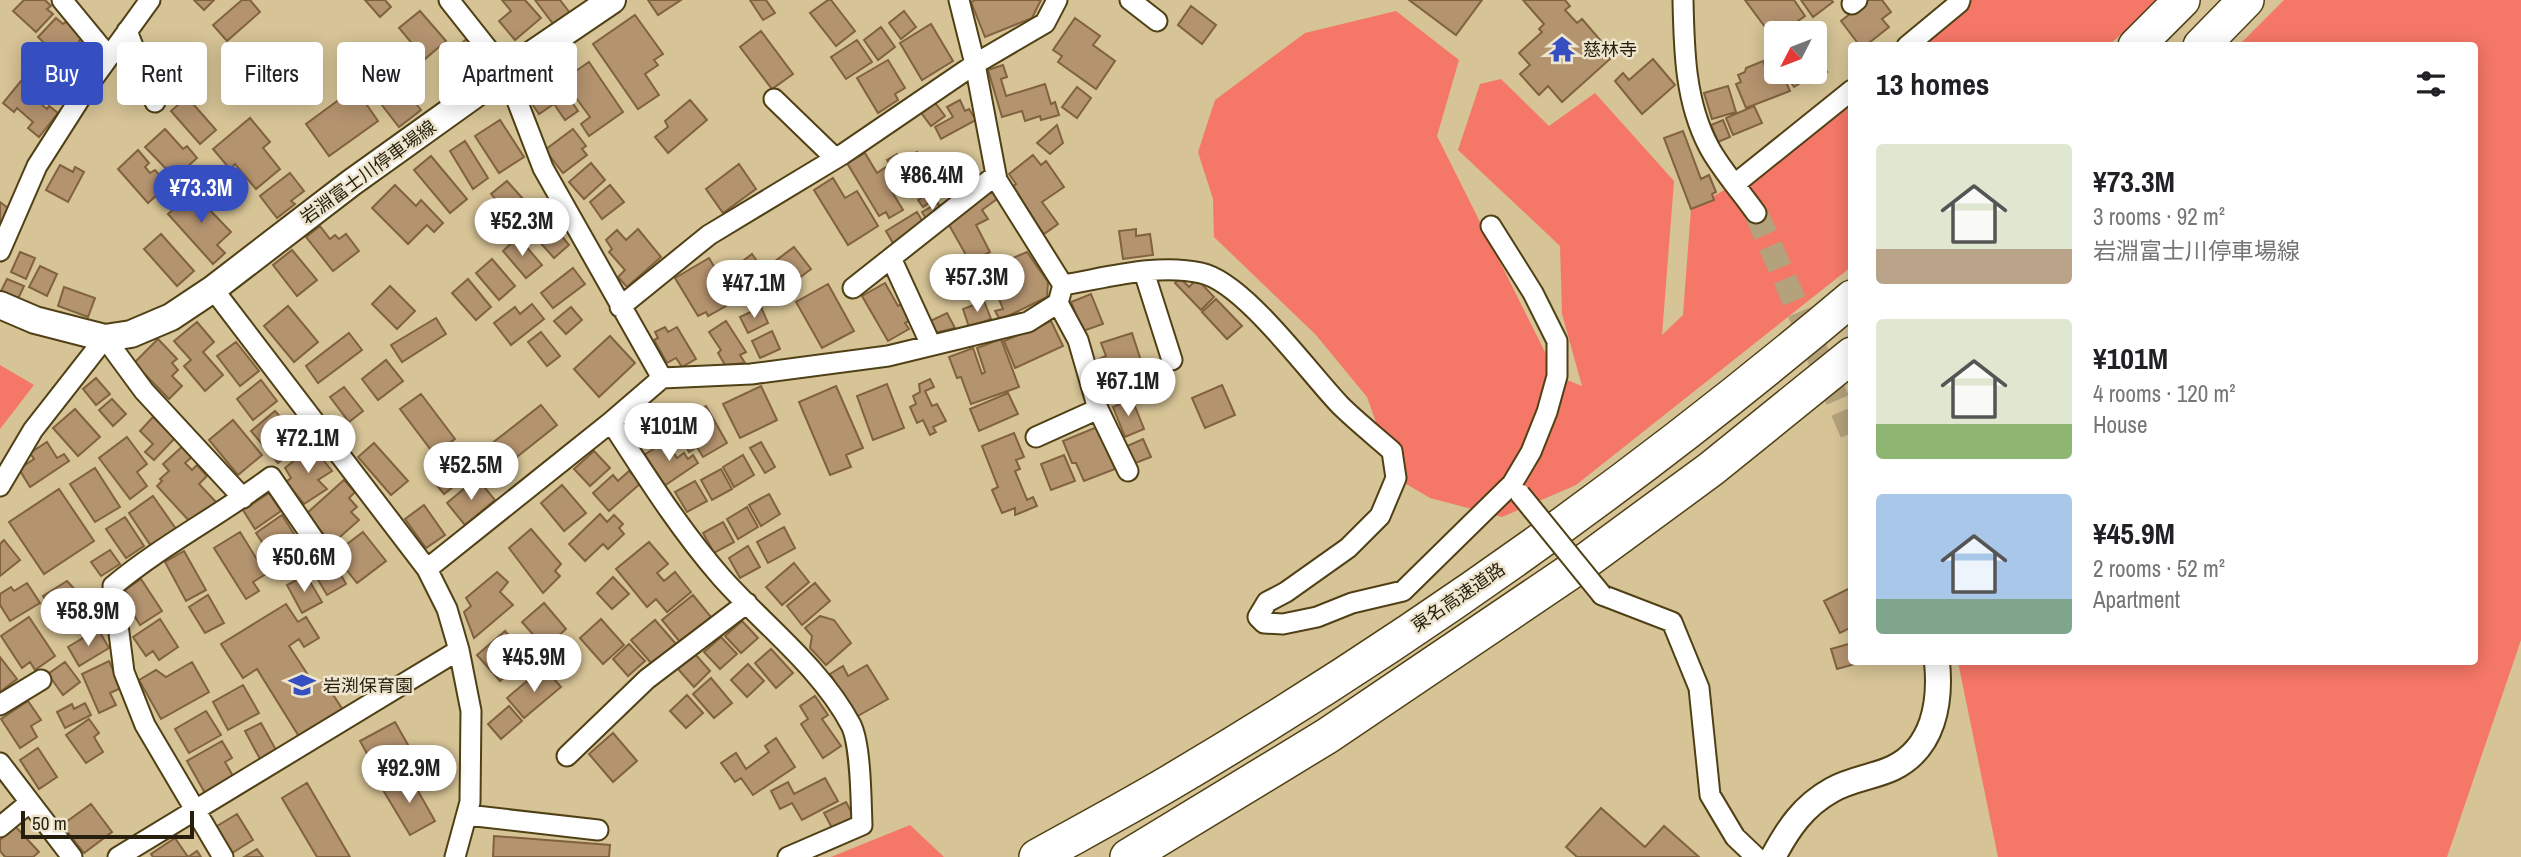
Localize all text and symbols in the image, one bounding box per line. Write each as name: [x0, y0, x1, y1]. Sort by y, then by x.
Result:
north arrow: [1764, 21, 1827, 84]
map controls: [1764, 21, 1827, 84]
temple icon: 慈林寺: [1547, 34, 1577, 64]
place label: 慈林寺: [1583, 37, 1637, 62]
chip: Buy: [21, 42, 103, 105]
chip: Rent: [117, 42, 207, 105]
chip: Filters: [221, 42, 323, 105]
chip: New: [337, 42, 425, 105]
chip: Apartment: [439, 42, 577, 105]
text: 13 homes: [1876, 64, 1990, 104]
icon: filters: [2412, 65, 2450, 103]
street label: 岩淵富士川停車場線: [295, 114, 441, 230]
pin: ¥86.4M: [875, 152, 989, 212]
text: ¥86.4M: [901, 159, 963, 190]
text: ¥73.3M: [2093, 161, 2175, 201]
pin: ¥73.3M: [144, 166, 258, 225]
text: ¥73.3M: [170, 172, 232, 203]
icon: home: [1932, 172, 2016, 256]
pin: ¥52.3M: [465, 198, 579, 258]
text: 3 rooms · 92 m²: [2093, 201, 2225, 232]
text: ¥52.3M: [491, 205, 553, 236]
text: 岩淵富士川停車場線: [2093, 235, 2300, 266]
pin: ¥57.3M: [920, 254, 1034, 314]
pin: ¥47.1M: [697, 260, 811, 320]
text: ¥57.3M: [946, 261, 1008, 292]
text: ¥47.1M: [723, 267, 785, 298]
text: ¥101M: [2093, 338, 2168, 378]
icon: home: [1932, 347, 2016, 431]
pin: ¥67.1M: [1071, 358, 1185, 418]
text: ¥67.1M: [1097, 365, 1159, 396]
text: 4 rooms · 120 m²: [2093, 378, 2236, 409]
pin: ¥101M: [620, 404, 718, 463]
text: House: [2093, 409, 2148, 440]
text: ¥101M: [640, 410, 698, 441]
pin: ¥72.1M: [251, 416, 365, 475]
text: ¥72.1M: [277, 422, 339, 453]
pin: ¥52.5M: [414, 442, 528, 502]
text: ¥52.5M: [440, 449, 502, 480]
text: ¥45.9M: [2093, 513, 2175, 553]
icon: home: [1932, 522, 2016, 606]
pin: ¥50.6M: [247, 534, 361, 594]
text: ¥50.6M: [273, 541, 335, 572]
text: 2 rooms · 52 m²: [2093, 553, 2225, 584]
street label: 東名高速道路: [1406, 556, 1510, 638]
text: Apartment: [2093, 584, 2180, 615]
pin: ¥58.9M: [31, 588, 145, 648]
text: ¥58.9M: [57, 595, 119, 626]
pin: ¥45.9M: [477, 634, 591, 694]
text: ¥45.9M: [503, 641, 565, 672]
school or university icon: 岩渕保育園: [287, 670, 317, 700]
place label: 岩渕保育園: [323, 673, 413, 698]
pin: ¥92.9M: [352, 746, 466, 805]
text: ¥92.9M: [378, 752, 440, 783]
scale bar: [21, 808, 194, 840]
text: 50 m: [32, 810, 67, 836]

